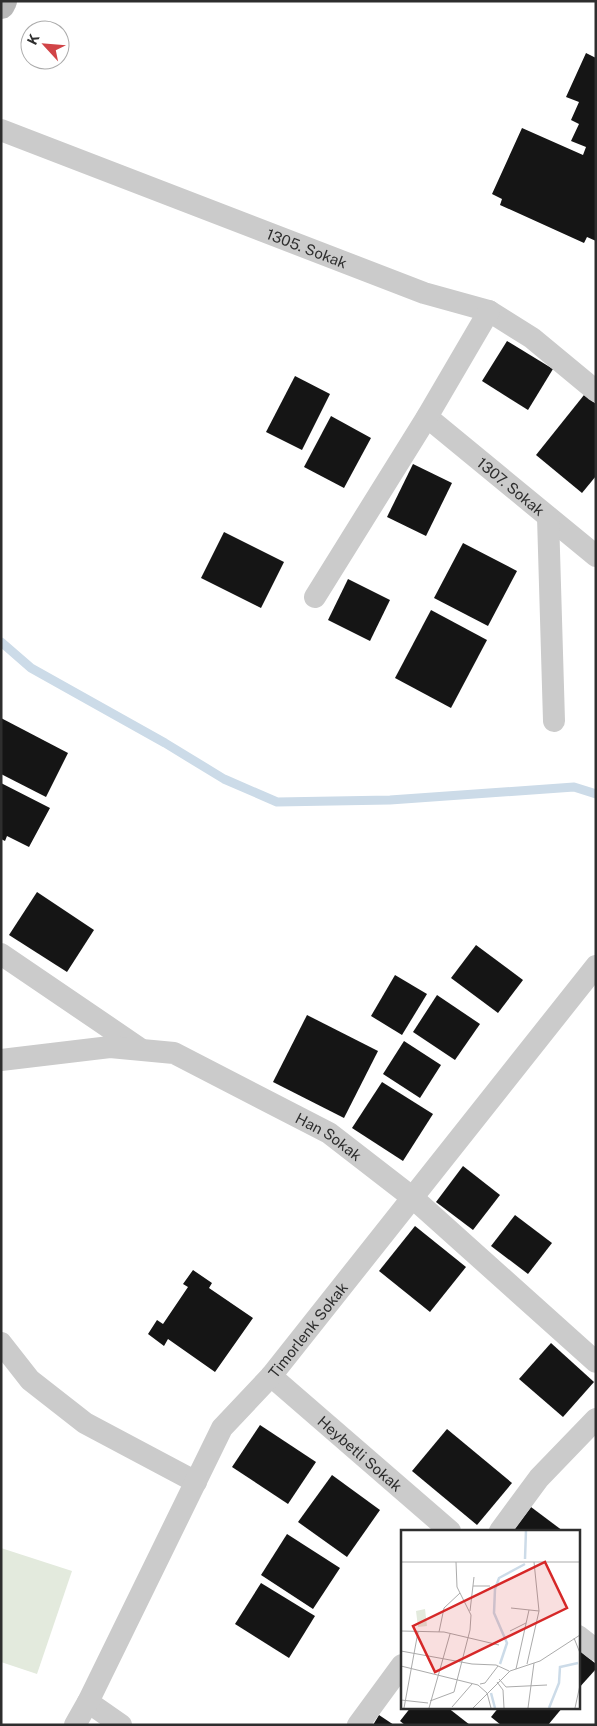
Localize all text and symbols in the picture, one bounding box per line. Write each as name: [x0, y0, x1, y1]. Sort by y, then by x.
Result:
north arrow: [20, 20, 70, 70]
text: K: [24, 31, 43, 47]
street label: 1305. Sokak: [264, 225, 350, 271]
street label: 1307. Sokak: [474, 454, 548, 519]
street label: Han Sokak: [293, 1109, 365, 1164]
street label: Timorlenk Sokak: [265, 1279, 351, 1381]
street label: Heybetli Sokak: [315, 1412, 406, 1494]
inset map: [401, 1530, 580, 1708]

